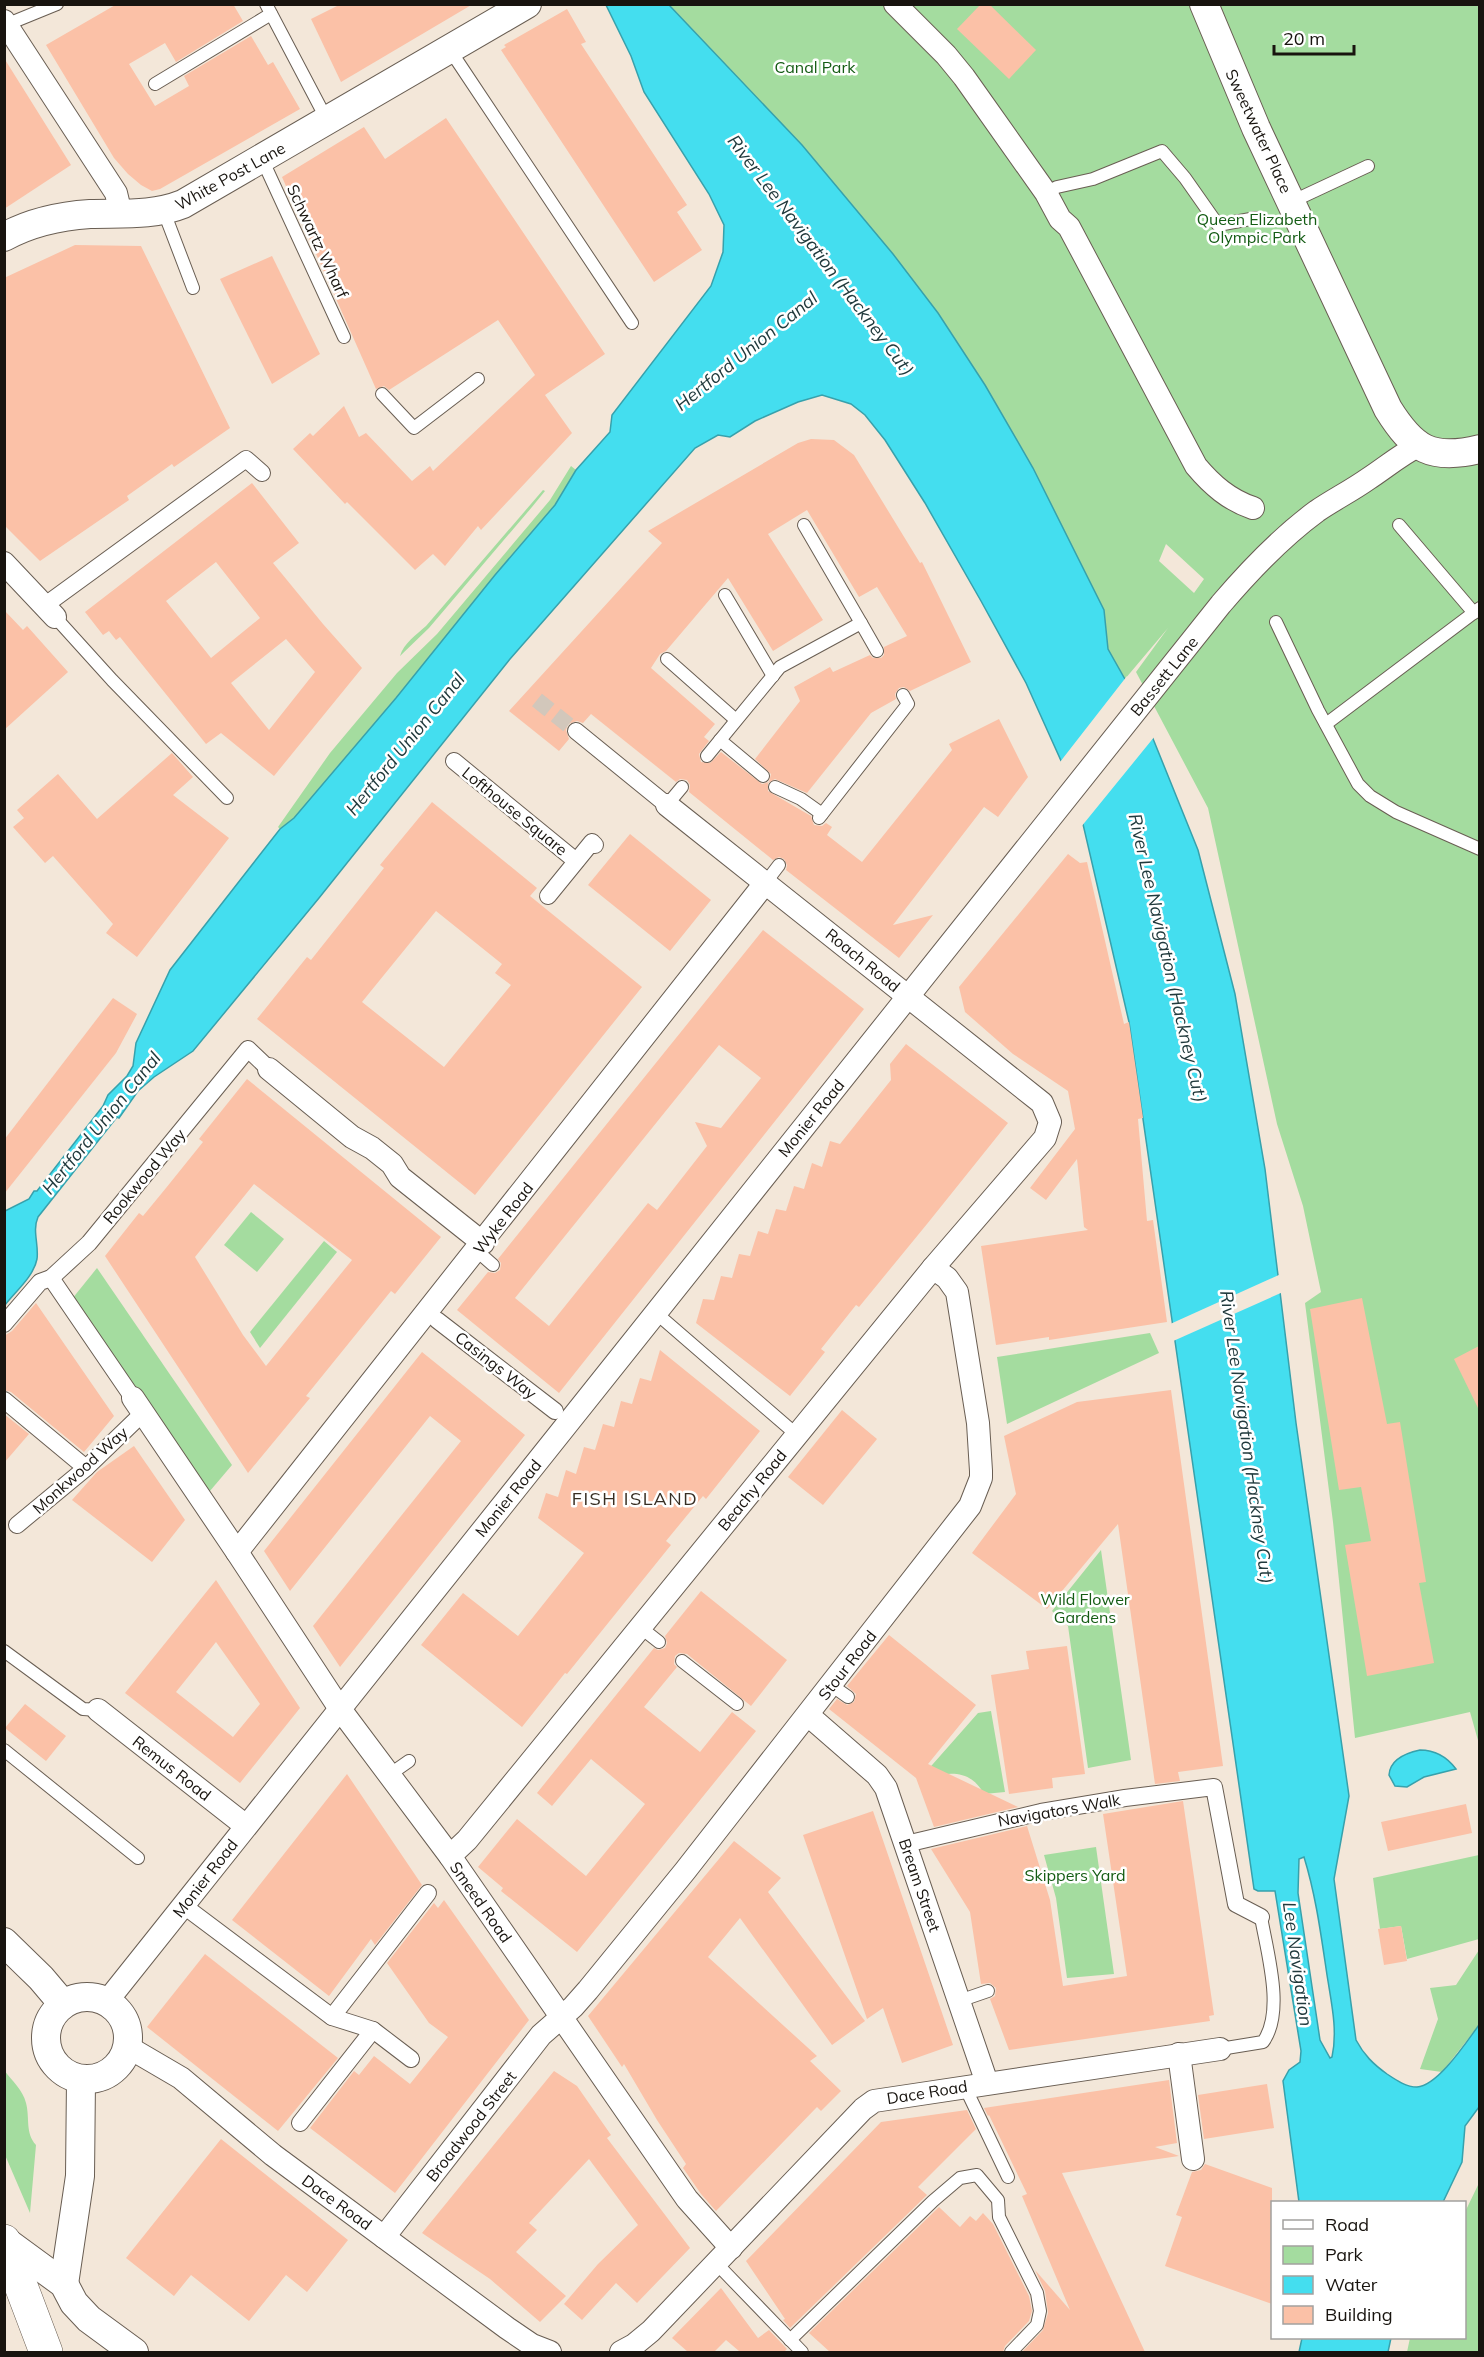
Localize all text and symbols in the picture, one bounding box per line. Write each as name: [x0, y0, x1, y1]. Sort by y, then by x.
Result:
scale bar: [1274, 18, 1354, 56]
text: 20 m: [1283, 27, 1325, 50]
park label: Canal Park: [775, 57, 856, 77]
street label: Sweetwater Place: [1221, 66, 1297, 196]
water label: River Lee Navigation (Hackney Cut): [723, 130, 919, 380]
street label: White Post Lane: [172, 138, 288, 214]
street label: Schwartz Wharf: [283, 181, 353, 302]
park label: Queen Elizabeth Olympic Park: [1197, 209, 1317, 247]
water label: Hertford Union Canal: [670, 286, 823, 416]
street label: Bassett Lane: [1126, 632, 1202, 720]
water label: Hertford Union Canal: [340, 667, 470, 820]
street label: Lofthouse Square: [458, 762, 572, 860]
water label: River Lee Navigation (Hackney Cut): [1124, 811, 1212, 1105]
street label: Roach Road: [822, 924, 904, 996]
water label: Hertford Union Canal: [36, 1046, 166, 1199]
street label: Monier Road: [774, 1075, 848, 1161]
street label: Rookwood Way: [98, 1124, 190, 1228]
street label: Wyke Road: [469, 1178, 537, 1258]
water label: River Lee Navigation (Hackney Cut): [1215, 1289, 1279, 1585]
street label: Casings Way: [451, 1327, 541, 1403]
street label: Monkwood Way: [28, 1422, 132, 1518]
street label: Beachy Road: [713, 1446, 791, 1534]
street label: Monier Road: [471, 1455, 545, 1541]
district label: FISH ISLAND: [572, 1487, 698, 1510]
park label: Wild Flower Gardens: [1040, 1589, 1130, 1627]
street label: Stour Road: [814, 1626, 880, 1704]
street label: Remus Road: [129, 1731, 215, 1805]
street label: Navigators Walk: [996, 1789, 1123, 1831]
street label: Monier Road: [168, 1835, 242, 1921]
street label: Bream Street: [895, 1836, 945, 1935]
street label: Smeed Road: [446, 1858, 516, 1946]
park label: Skippers Yard: [1024, 1865, 1126, 1885]
water label: Lee Navigation: [1278, 1900, 1318, 2028]
street label: Broadwood Street: [422, 2066, 521, 2185]
street label: Dace Road: [885, 2076, 969, 2108]
street label: Dace Road: [298, 2170, 376, 2234]
legend: [1271, 2201, 1466, 2339]
text: Road: [1325, 2213, 1369, 2236]
text: Park: [1325, 2243, 1364, 2266]
text: Water: [1325, 2273, 1378, 2296]
text: Building: [1325, 2303, 1393, 2326]

